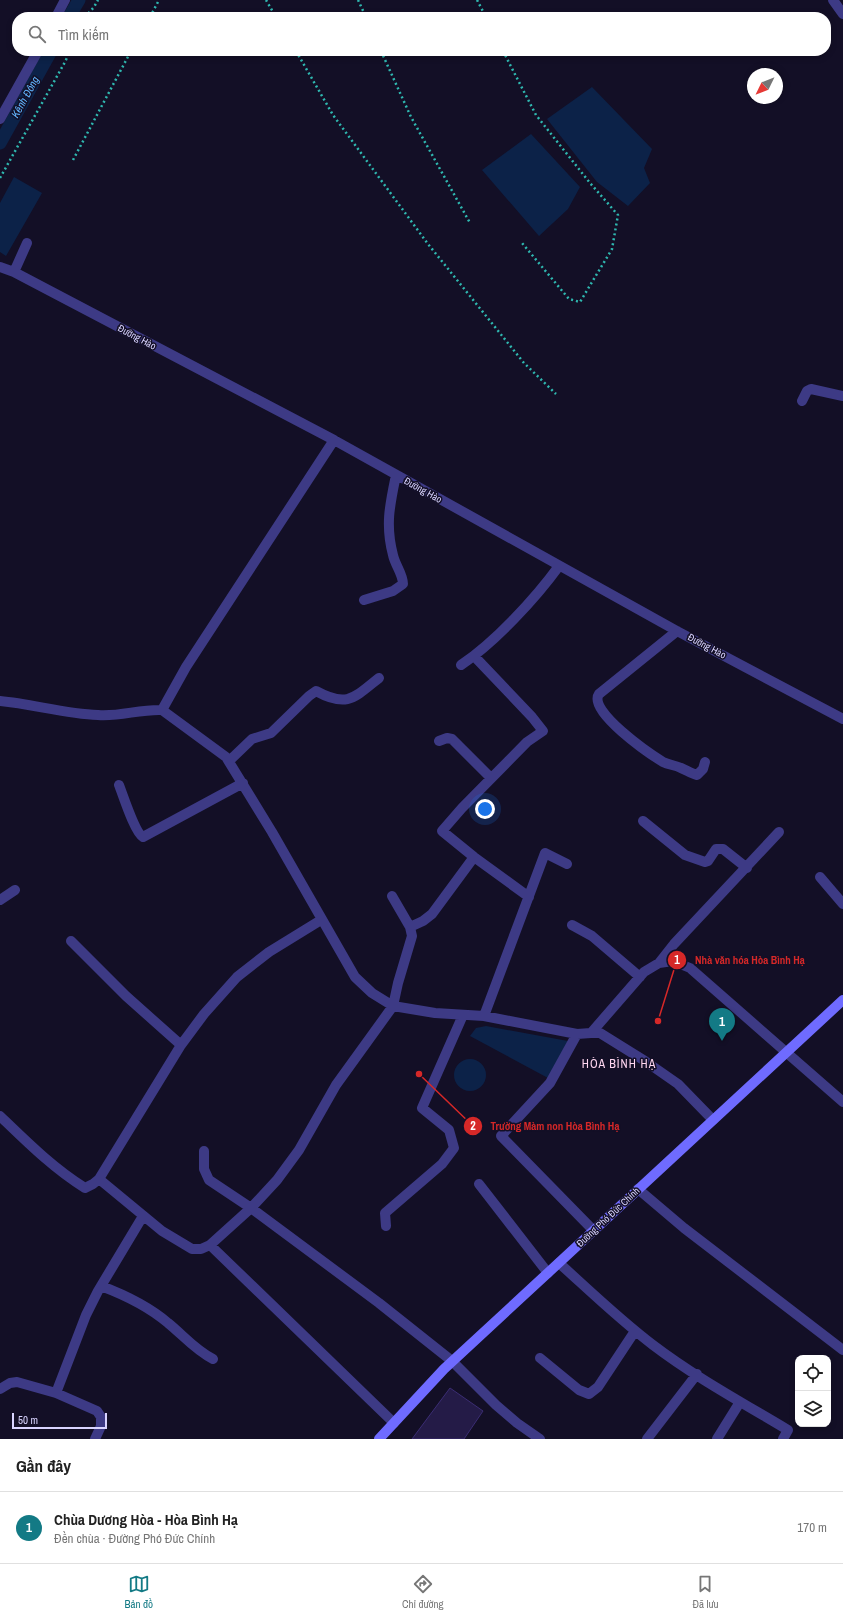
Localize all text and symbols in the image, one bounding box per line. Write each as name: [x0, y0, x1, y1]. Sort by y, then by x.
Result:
search box: [12, 12, 831, 56]
icon: search: [26, 23, 48, 45]
text: Tìm kiếm: [58, 24, 109, 45]
north arrow: [747, 68, 783, 104]
water label: Kênh Đông: [8, 74, 42, 120]
street label: Đường Hào: [116, 322, 159, 353]
street label: Đường Hào: [402, 474, 445, 506]
street label: Đường Hào: [686, 631, 729, 662]
your location: [475, 799, 495, 819]
callout: Nhà văn hóa Hòa Bình Hạ: [667, 949, 813, 972]
text: 1: [674, 952, 680, 968]
text: Nhà văn hóa Hòa Bình Hạ: [695, 953, 805, 967]
pin: 1: [709, 1008, 735, 1041]
district label: HÒA BÌNH HẠ: [582, 1056, 656, 1072]
callout: Trường Màm non Hòa Bình Hạ: [463, 1115, 627, 1138]
text: 2: [470, 1118, 476, 1134]
text: Trường Màm non Hòa Bình Hạ: [491, 1119, 619, 1133]
street label: Đường Phó Đức Chính: [574, 1184, 642, 1250]
map controls: [795, 1355, 831, 1427]
button: locate: [795, 1355, 831, 1391]
button: layers: [795, 1391, 831, 1427]
scale bar: [12, 1411, 107, 1430]
text: 50 m: [18, 1413, 38, 1427]
text: Gần đây: [16, 1454, 71, 1477]
text: Chùa Dương Hòa - Hòa Bình Hạ: [54, 1509, 238, 1530]
text: 1: [26, 1519, 32, 1536]
text: 170 m: [797, 1519, 827, 1536]
text: Đền chùa · Đường Phó Đức Chính: [54, 1530, 215, 1547]
tab: Bản đồ: [124, 1573, 153, 1611]
tab: Chỉ đường: [402, 1573, 444, 1611]
tab: Đã lưu: [692, 1573, 719, 1611]

